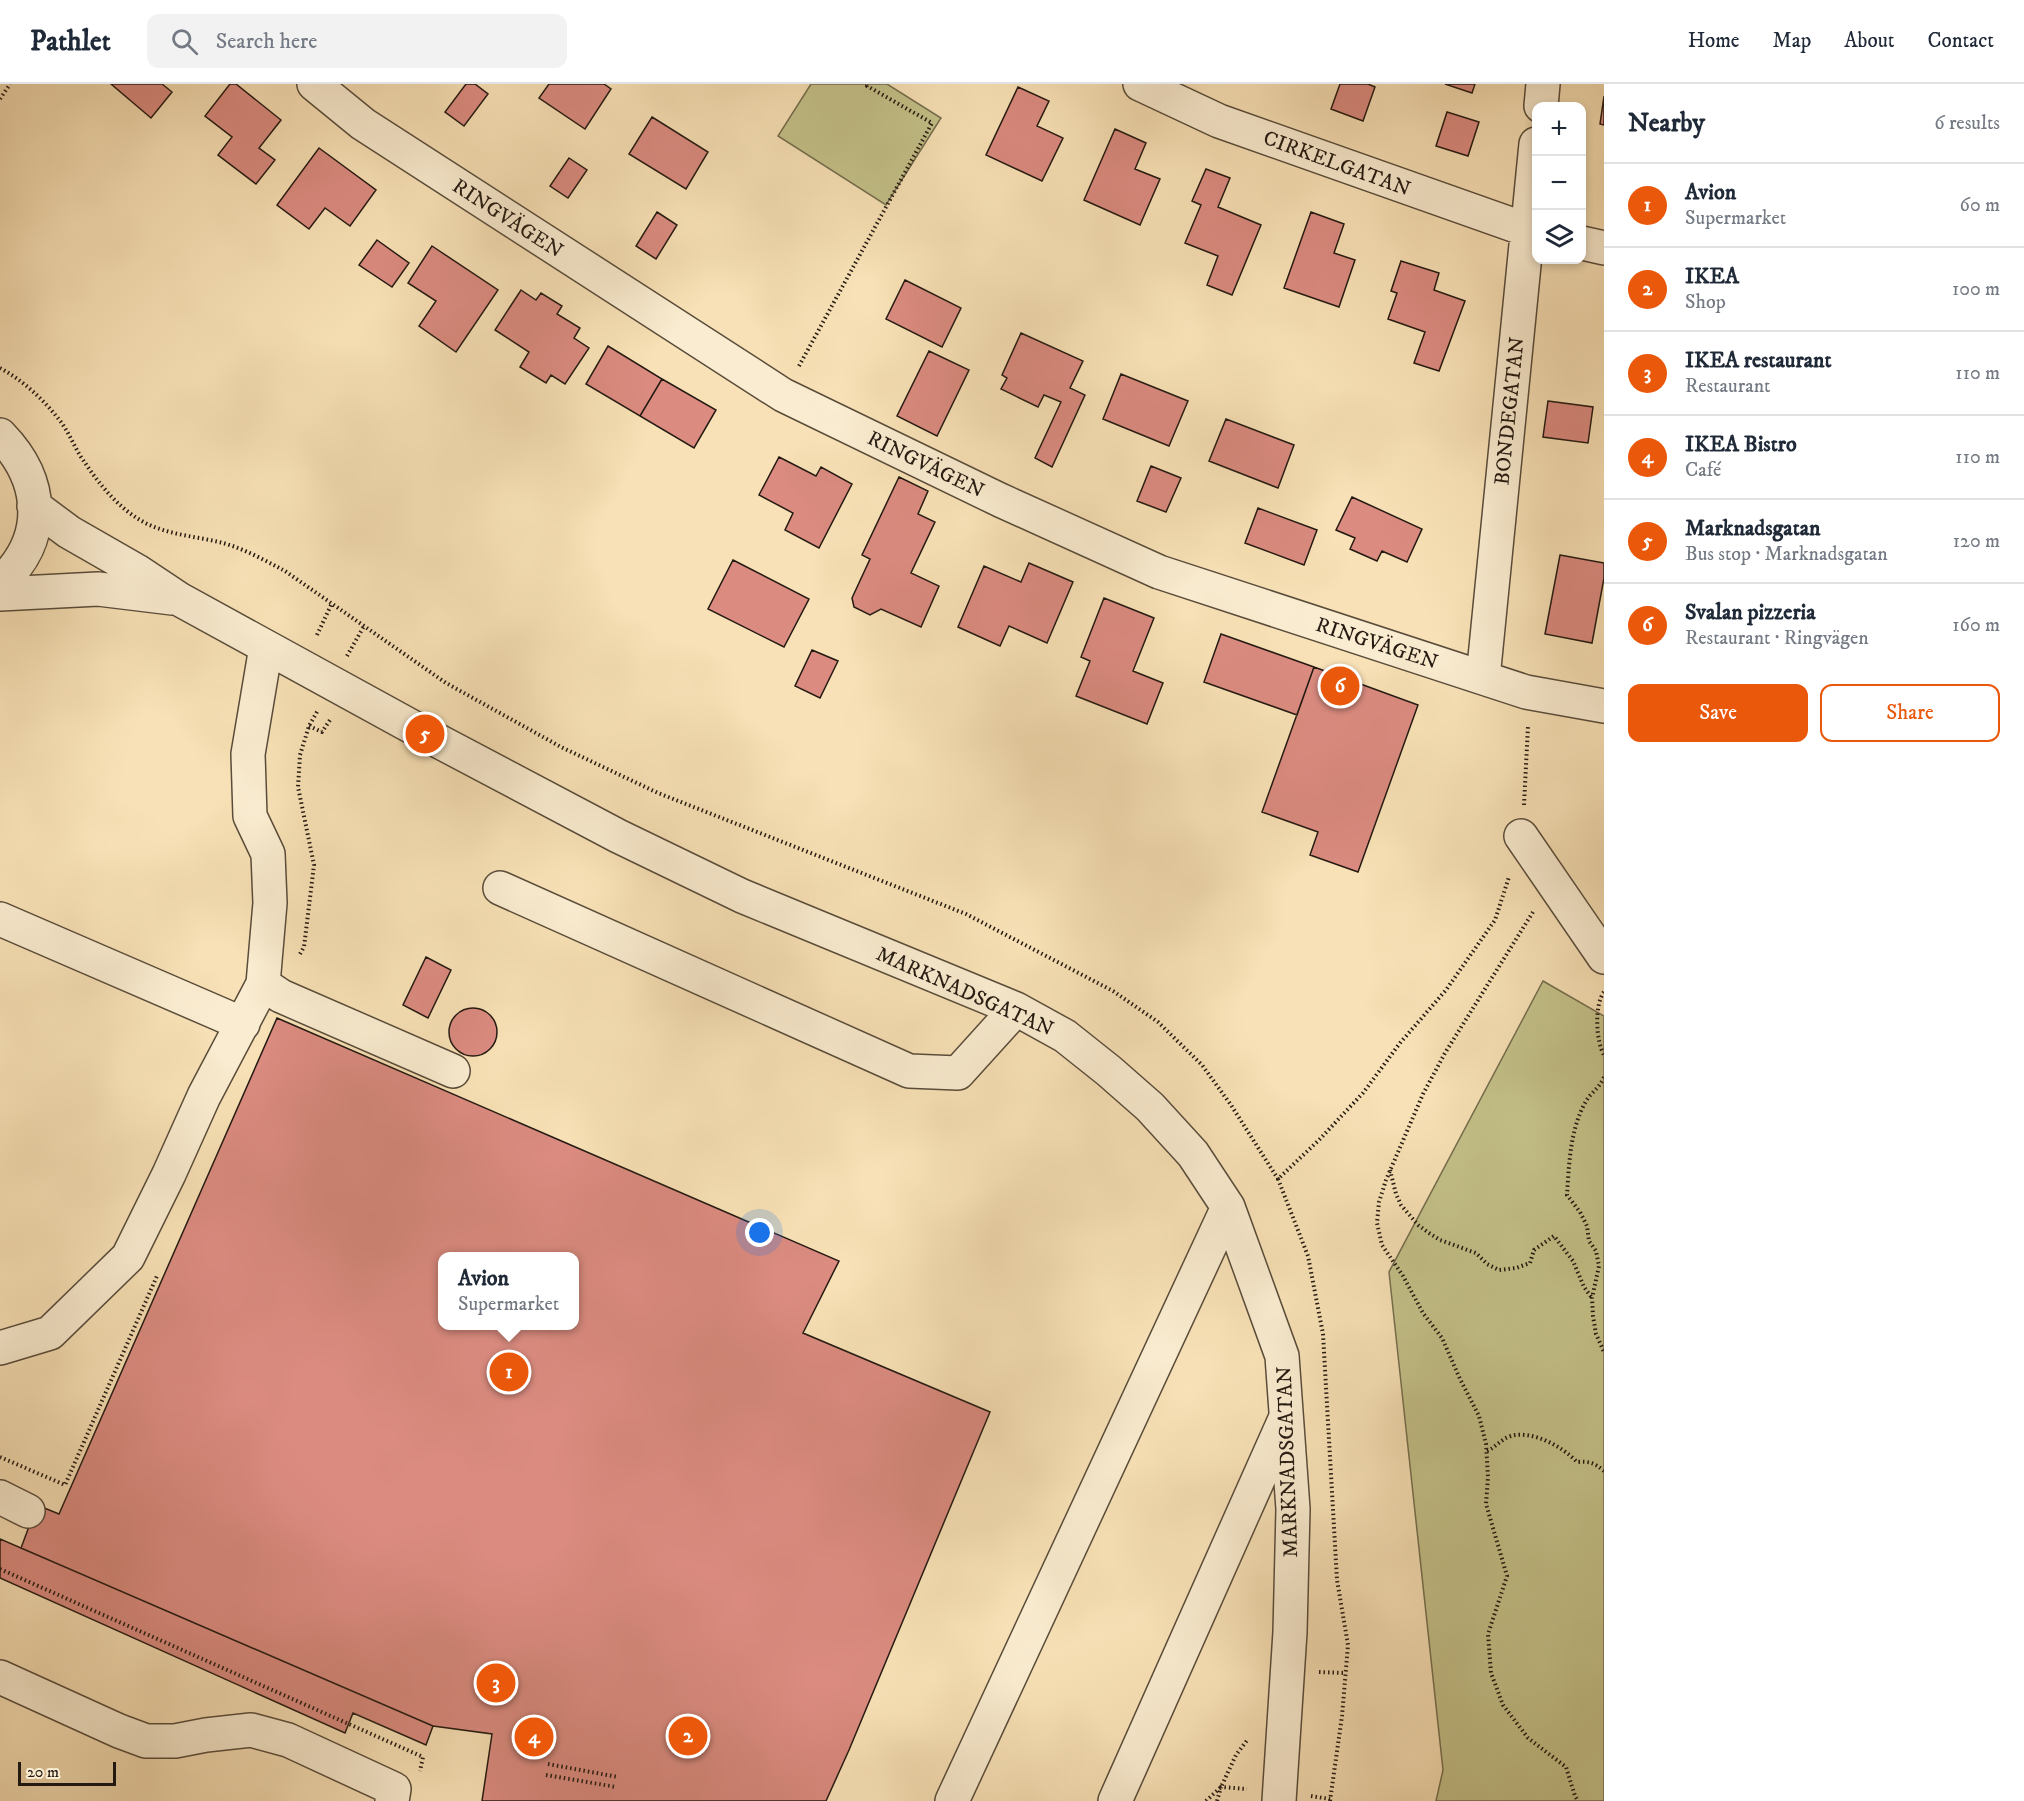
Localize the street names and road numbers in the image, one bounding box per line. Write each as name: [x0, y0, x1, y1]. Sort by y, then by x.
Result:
street label: CIRKELGATAN: [1259, 125, 1414, 203]
street label: RINGVÄGEN: [447, 173, 568, 264]
street label: BONDEGATAN: [1489, 336, 1531, 486]
street label: RINGVÄGEN: [863, 425, 989, 504]
street label: RINGVÄGEN: [1312, 611, 1441, 676]
street label: MARKNADSGATAN: [872, 941, 1057, 1043]
street label: MARKNADSGATAN: [1272, 1366, 1304, 1558]

